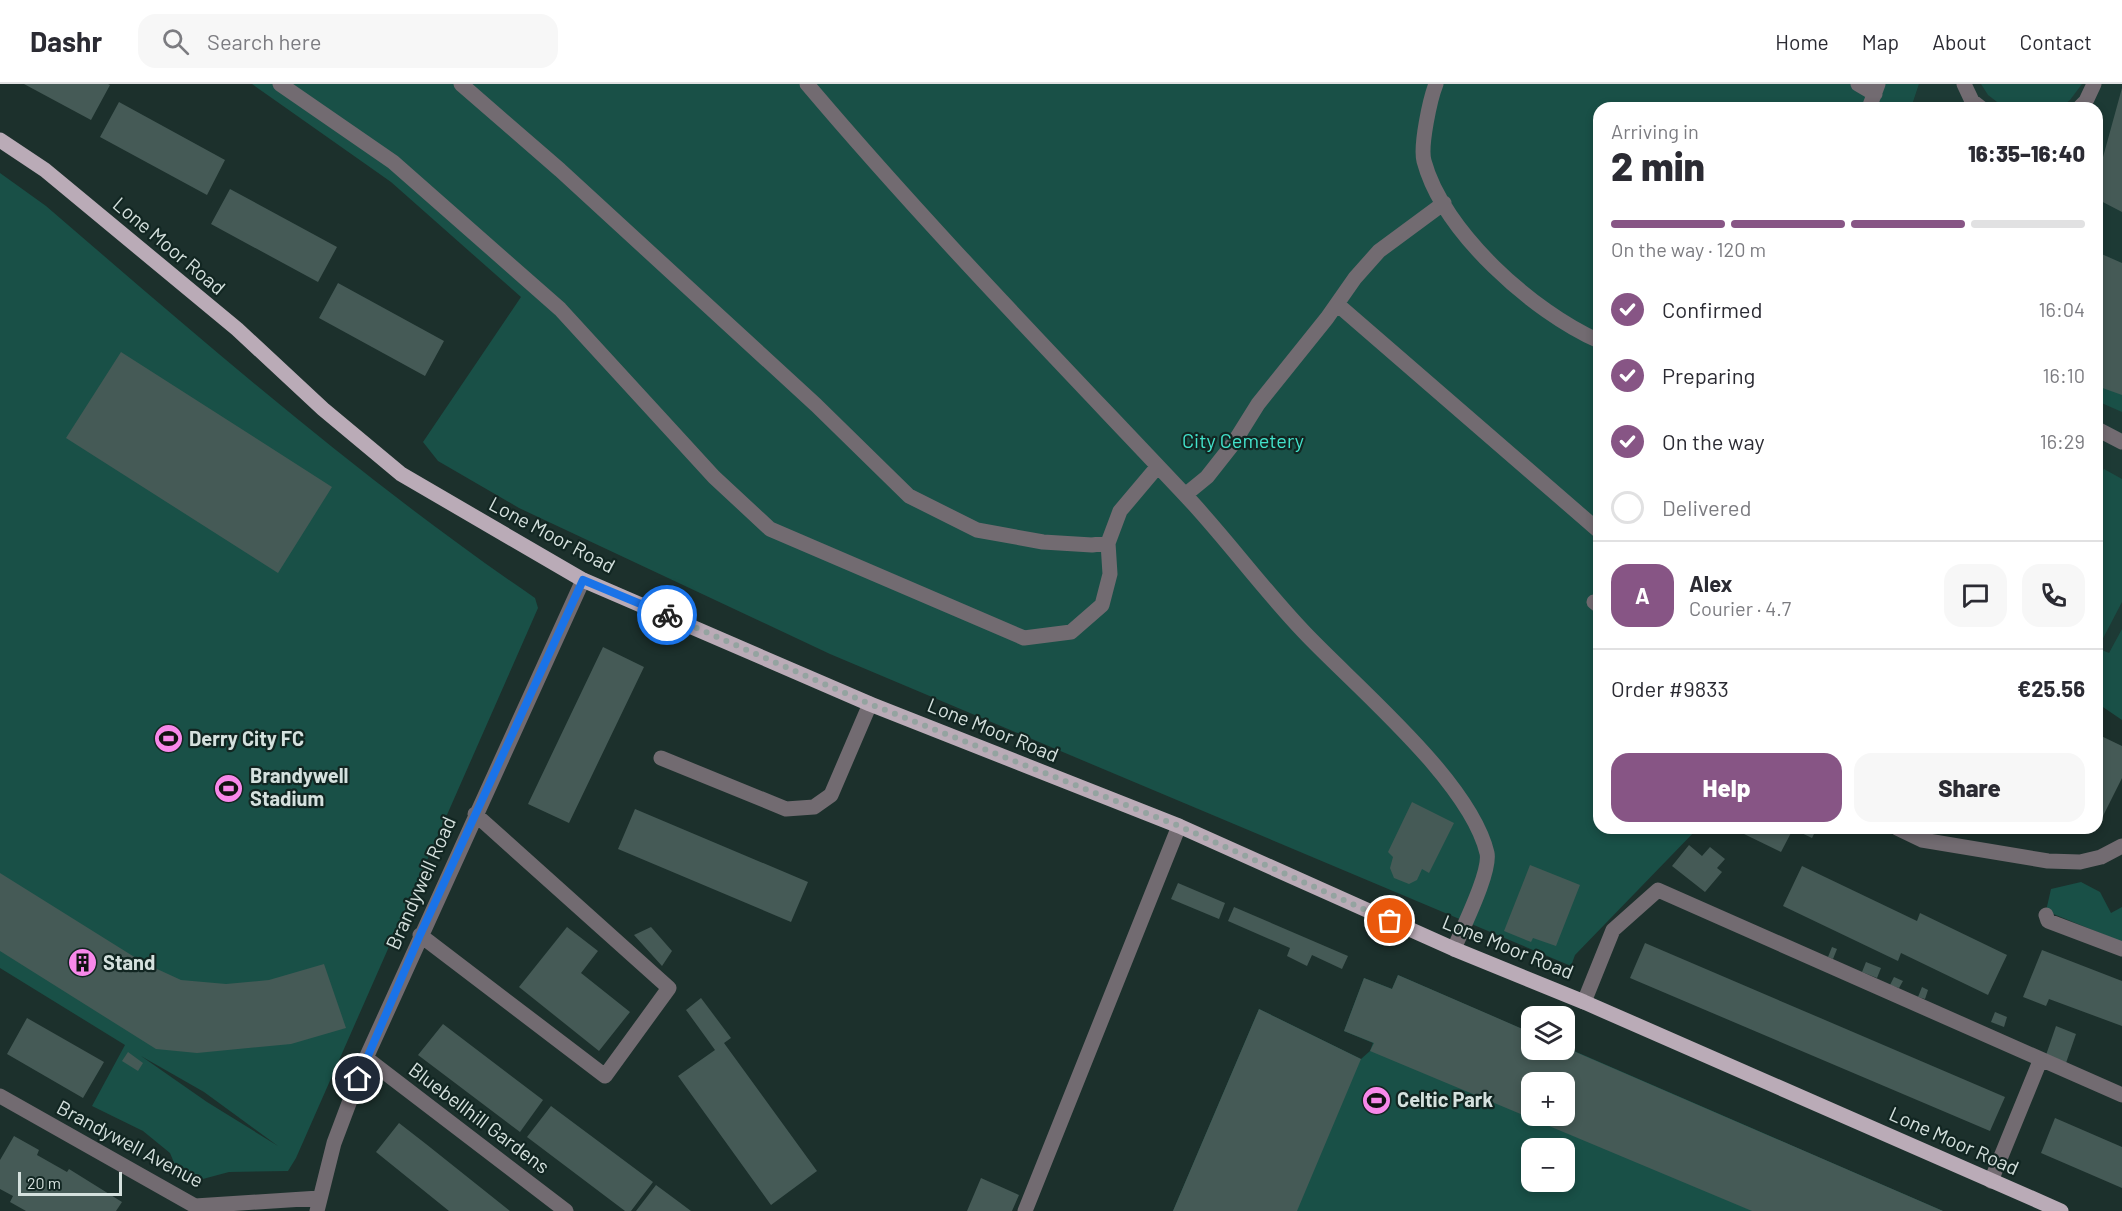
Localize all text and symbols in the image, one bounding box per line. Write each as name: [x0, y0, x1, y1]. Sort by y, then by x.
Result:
search box: [138, 14, 558, 68]
text: Dashr: [30, 24, 102, 58]
icon: search: [159, 25, 192, 58]
text: Search here: [207, 28, 321, 54]
text: Home: [1775, 29, 1829, 54]
text: Map: [1862, 29, 1899, 54]
text: About: [1932, 29, 1987, 54]
text: Contact: [2020, 29, 2092, 54]
text: Arriving in: [1611, 119, 1699, 143]
text: 16:35–16:40: [1968, 140, 2085, 166]
text: 2 min: [1611, 142, 1705, 189]
street label: Lone Moor Road: [109, 191, 231, 299]
text: On the way · 120 m: [1611, 237, 1766, 261]
icon: check: [1611, 293, 1644, 326]
text: Confirmed: [1662, 296, 1762, 322]
text: 16:04: [2039, 297, 2085, 321]
icon: check: [1611, 359, 1644, 392]
text: Preparing: [1662, 362, 1755, 388]
text: 16:10: [2043, 363, 2085, 387]
icon: check: [1611, 425, 1644, 458]
park label: City Cemetery: [1182, 428, 1304, 452]
text: On the way: [1662, 428, 1765, 454]
text: 16:29: [2040, 429, 2085, 453]
street label: Lone Moor Road: [485, 491, 620, 577]
text: Delivered: [1662, 494, 1751, 520]
button: chat: [1944, 564, 2007, 627]
button: phone: [2022, 564, 2085, 627]
text: Alex: [1689, 570, 1732, 596]
text: A: [1635, 582, 1650, 608]
courier: [637, 585, 697, 645]
text: Courier · 4.7: [1689, 596, 1791, 620]
icon: bike: [651, 599, 684, 632]
text: Order #9833: [1611, 675, 1729, 701]
text: €25.56: [2017, 675, 2085, 701]
street label: Lone Moor Road: [924, 692, 1062, 766]
sports icon: Derry City FC: [152, 723, 184, 755]
place label: Derry City FC: [189, 726, 304, 750]
button: Help: [1611, 753, 1842, 822]
button: Share: [1854, 753, 2085, 822]
place label: Brandywell Stadium: [250, 763, 348, 810]
sports icon: Brandywell Stadium: [213, 772, 245, 804]
street label: Brandywell Road: [380, 812, 460, 953]
pin: [1364, 895, 1415, 946]
icon: bag: [1373, 904, 1406, 937]
street label: Lone Moor Road: [1439, 909, 1577, 983]
building icon: Stand: [66, 947, 98, 979]
place label: Stand: [103, 950, 155, 974]
map controls: [1521, 1006, 1575, 1192]
button: layers: [1521, 1006, 1575, 1060]
pin: [332, 1053, 383, 1104]
street label: Bluebellhill Gardens: [405, 1057, 555, 1178]
icon: home: [341, 1062, 374, 1095]
button: +: [1521, 1072, 1575, 1126]
sports icon: Celtic Park: [1360, 1084, 1392, 1116]
place label: Celtic Park: [1397, 1087, 1493, 1111]
street label: Brandywell Avenue: [53, 1094, 208, 1192]
street label: Lone Moor Road: [1886, 1101, 2023, 1179]
button: −: [1521, 1138, 1575, 1192]
scale bar: [18, 1169, 122, 1196]
text: 20 m: [27, 1173, 61, 1192]

